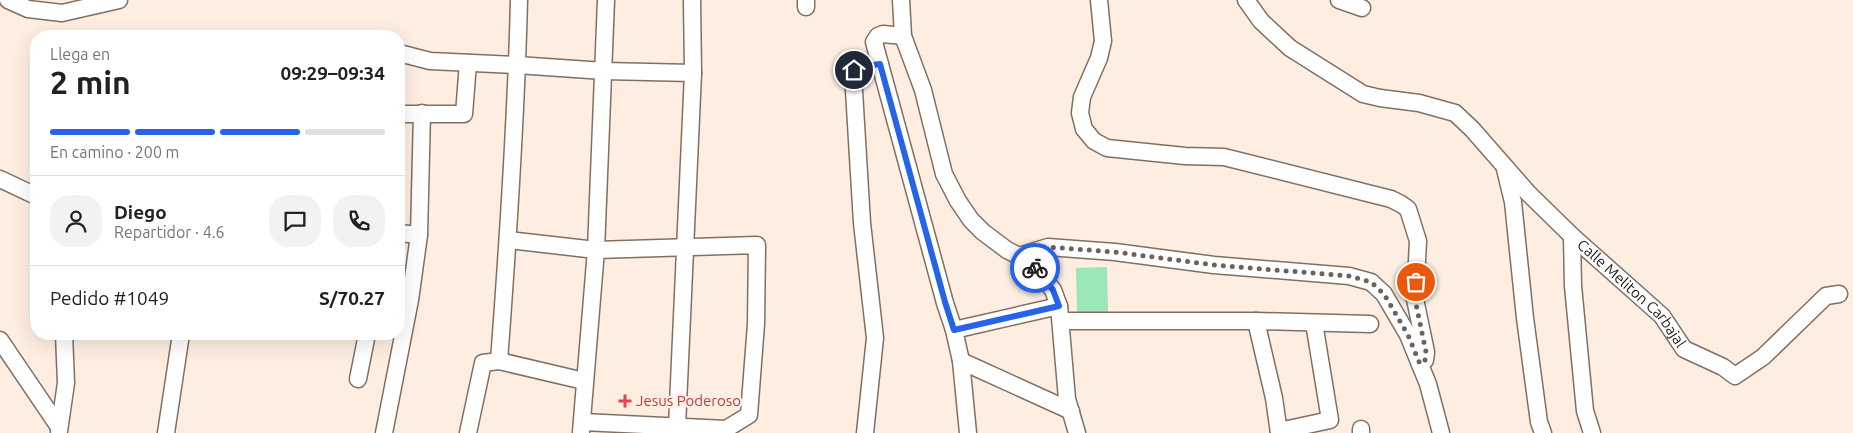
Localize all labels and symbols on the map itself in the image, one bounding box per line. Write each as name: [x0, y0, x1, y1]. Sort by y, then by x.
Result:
pin: [833, 49, 875, 91]
street label: Calle Meliton Carbajal: [1574, 236, 1690, 351]
courier: [1010, 243, 1060, 293]
pin: [1395, 261, 1437, 303]
place label: Jesus Poderoso: [636, 392, 741, 409]
marker: Jesus Poderoso: [618, 394, 632, 408]

